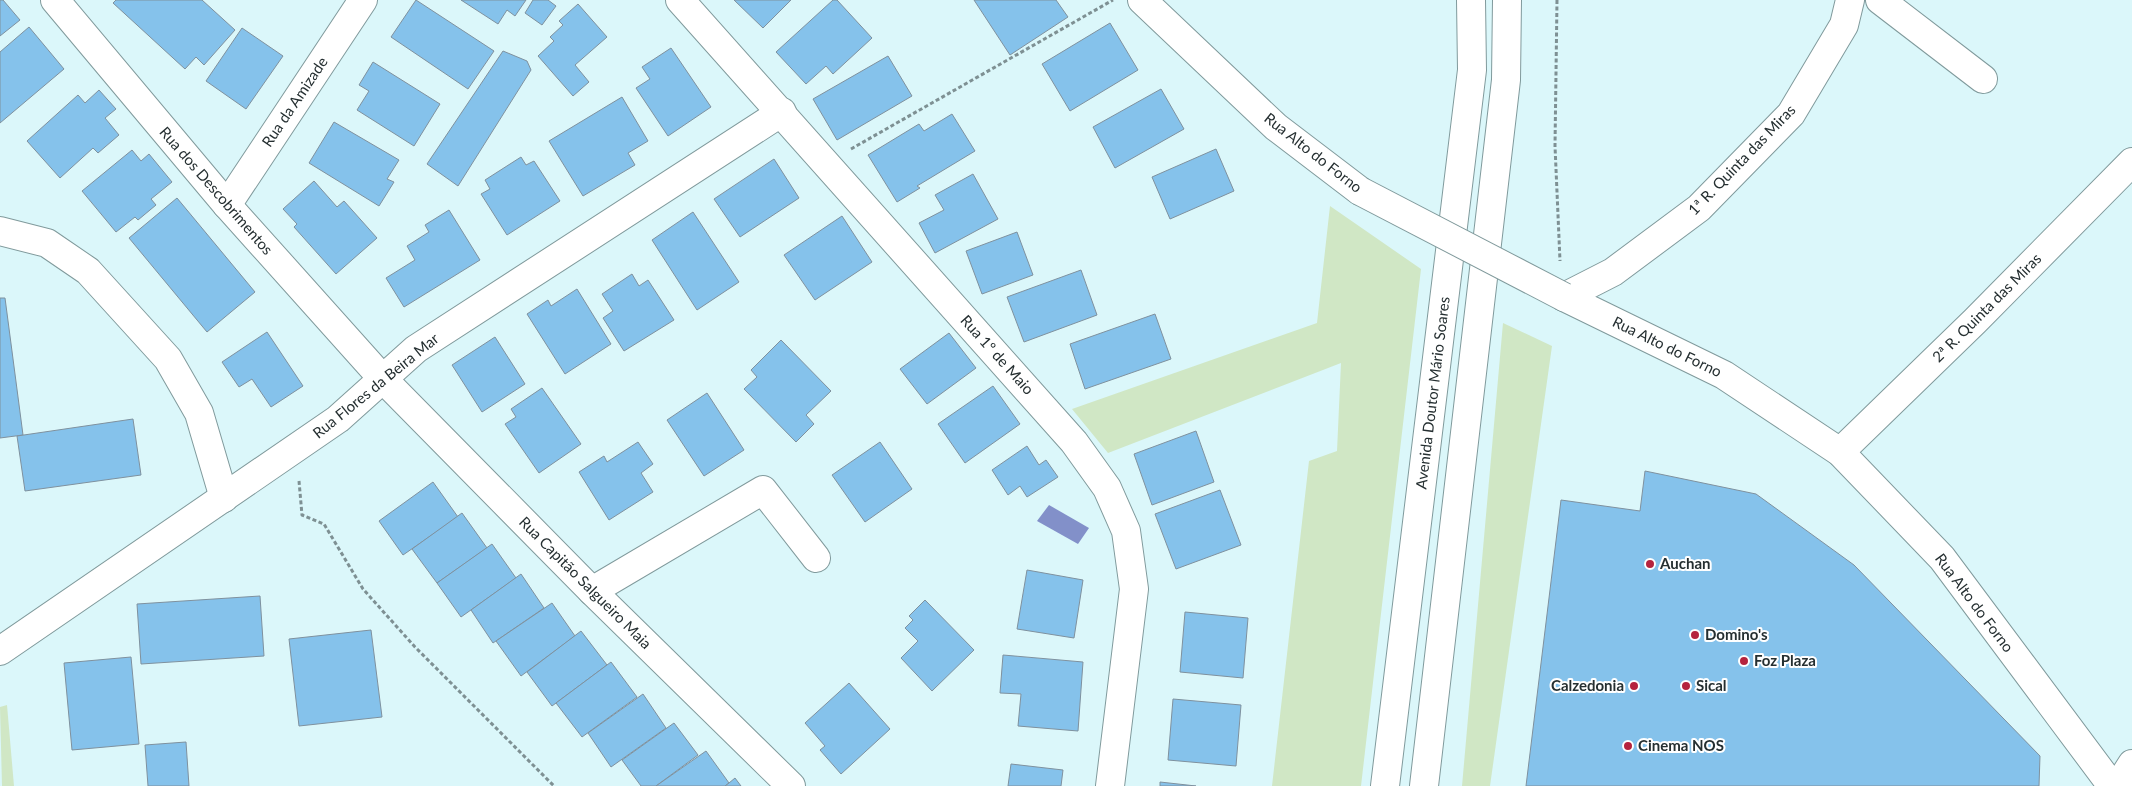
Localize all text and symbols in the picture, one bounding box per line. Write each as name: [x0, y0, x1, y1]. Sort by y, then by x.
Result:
street label: Rua da Amizade: [257, 53, 331, 150]
street label: 1ª R. Quinta das Miras: [1684, 100, 1799, 218]
street label: Rua Alto do Forno: [1261, 108, 1366, 196]
street label: Rua dos Descobrimentos: [156, 123, 277, 258]
street label: 2ª R. Quinta das Miras: [1928, 249, 2044, 365]
street label: Avenida Doutor Mário Soares: [1411, 296, 1453, 490]
street label: Rua 1º de Maio: [957, 311, 1038, 398]
street label: Rua Alto do Forno: [1610, 312, 1725, 380]
street label: Rua Flores da Beira Mar: [309, 329, 442, 441]
street label: Rua Capitão Salgueiro Maia: [516, 512, 656, 652]
street label: Rua Alto do Forno: [1932, 549, 2018, 655]
place label: Auchan: [1659, 554, 1710, 572]
marker: Auchan: [1644, 558, 1656, 570]
place label: Domino's: [1705, 625, 1768, 643]
marker: Domino's: [1689, 629, 1701, 641]
place label: Foz Plaza: [1754, 651, 1816, 669]
marker: Foz Plaza: [1738, 655, 1750, 667]
place label: Calzedonia: [1551, 676, 1624, 694]
place label: Sical: [1696, 676, 1727, 694]
marker: Calzedonia: [1628, 680, 1640, 692]
marker: Sical: [1680, 680, 1692, 692]
place label: Cinema NOS: [1638, 736, 1724, 754]
marker: Cinema NOS: [1622, 740, 1634, 752]

